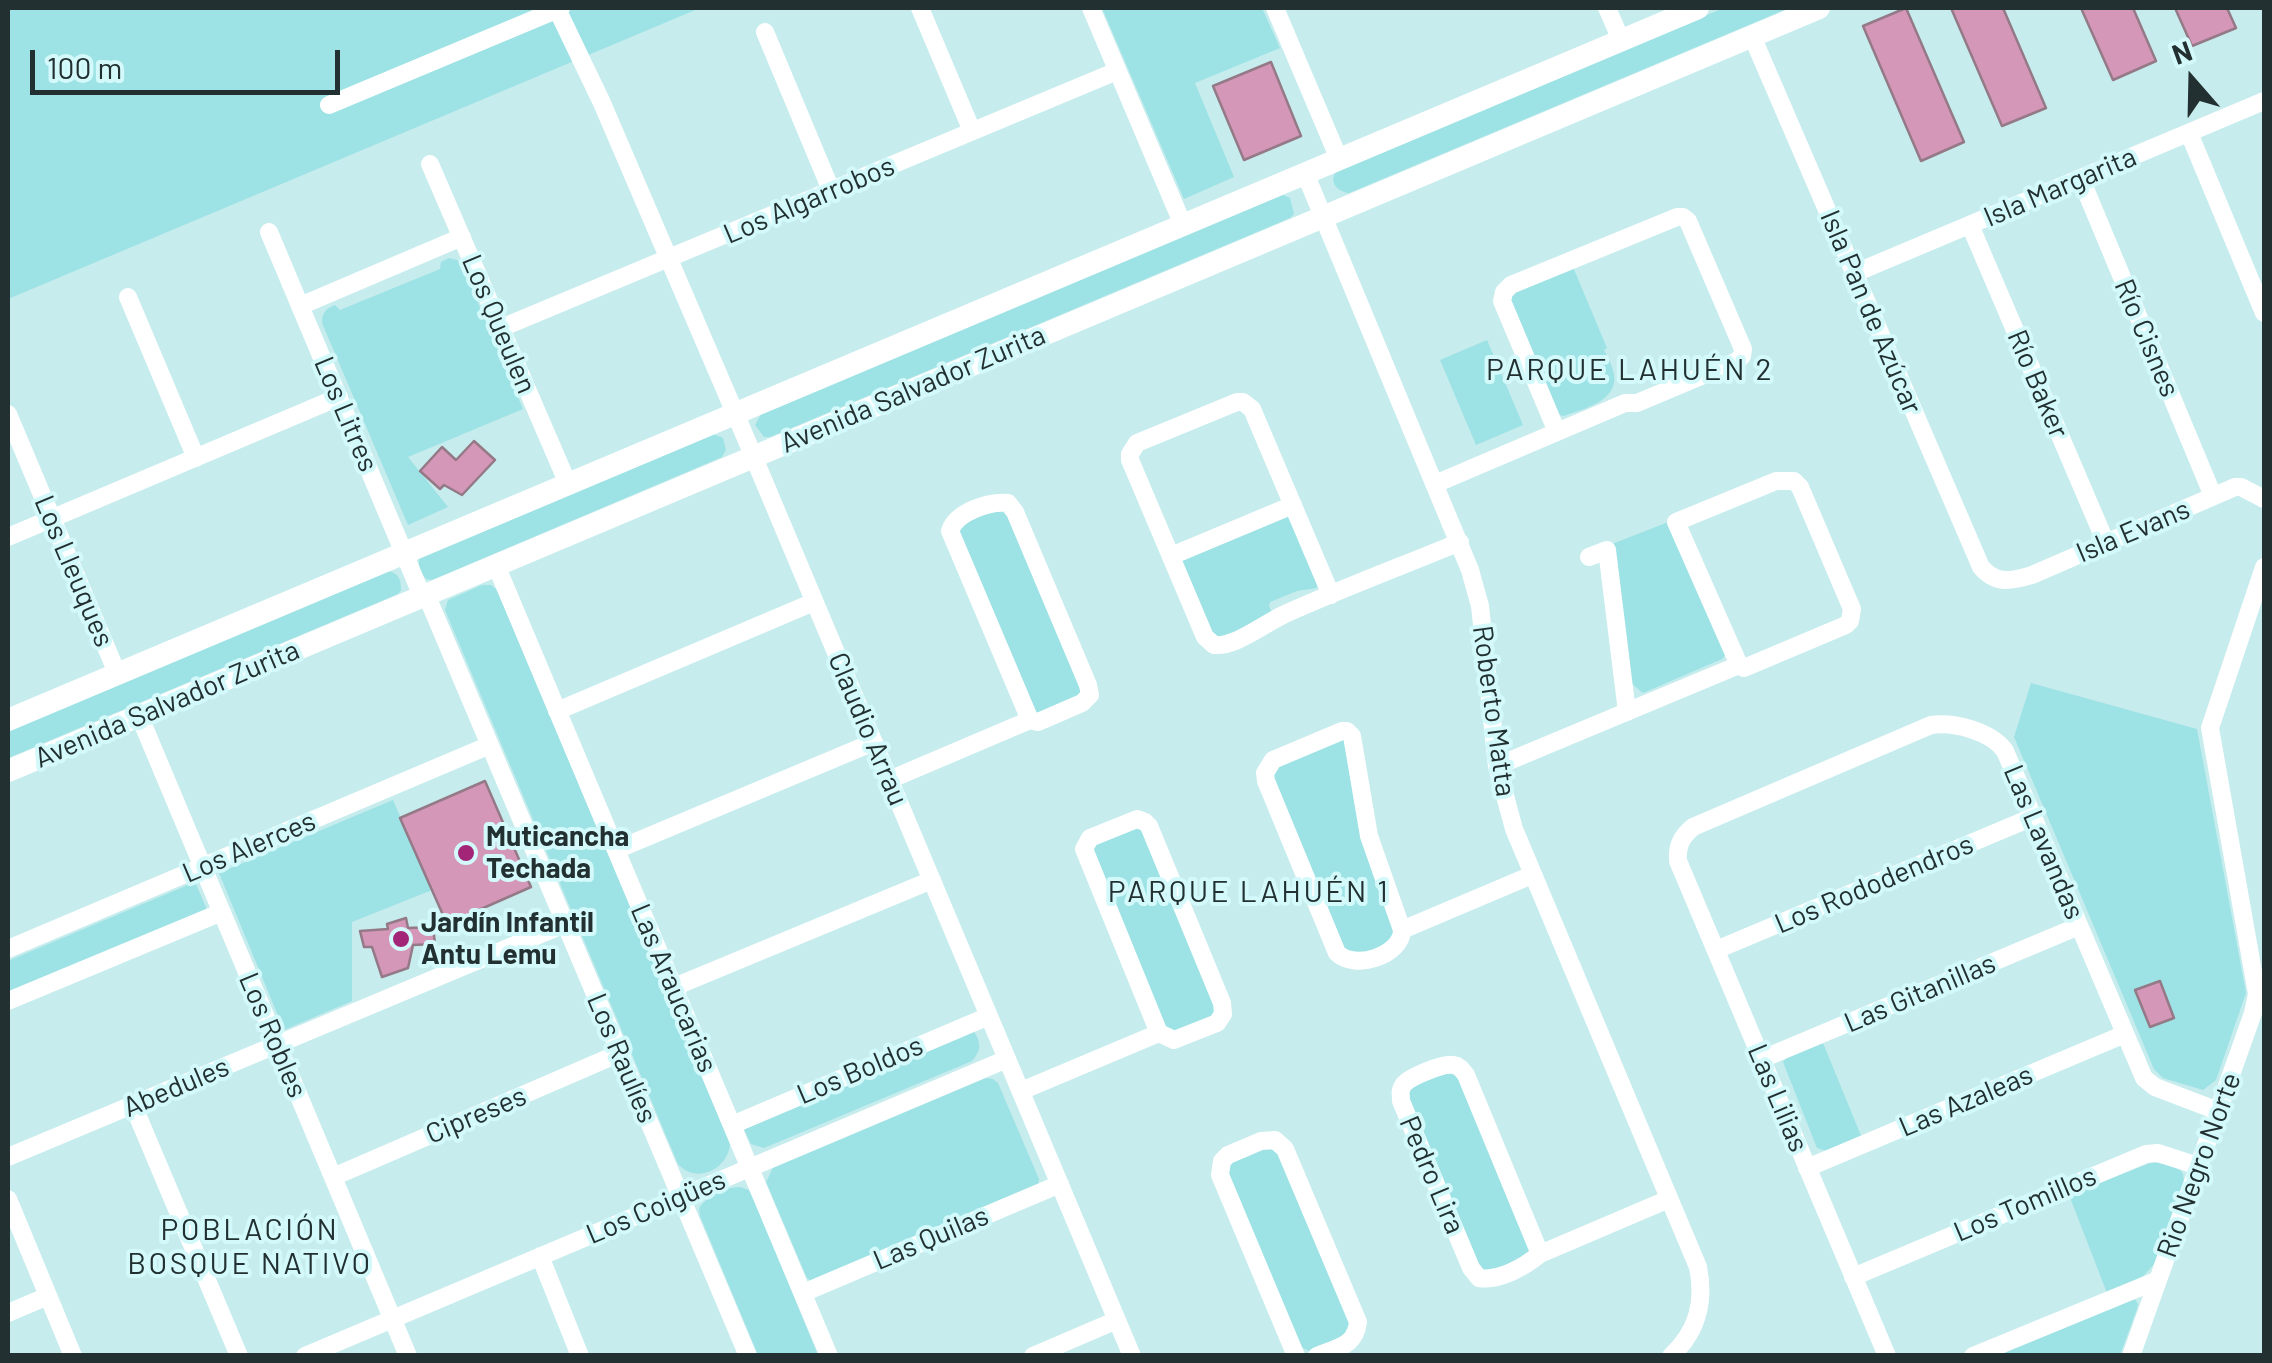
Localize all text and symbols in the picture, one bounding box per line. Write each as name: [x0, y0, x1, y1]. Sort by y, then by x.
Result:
scale bar: [35, 30, 345, 92]
north arrow: [2142, 30, 2242, 130]
text: N: [2167, 33, 2196, 71]
text: 100 m: [47, 49, 122, 85]
street label: Isla Margarita: [1979, 140, 2141, 234]
street label: Los Algarrobos: [719, 149, 899, 251]
street label: Isla Pan de Azúcar: [1813, 205, 1929, 419]
street label: Los Queulen: [455, 249, 543, 399]
street label: Río Cisnes: [2107, 274, 2187, 402]
street label: Avenida Salvador Zurita: [776, 318, 1050, 460]
street label: Río Baker: [2000, 325, 2076, 443]
street label: Los Litres: [307, 351, 385, 477]
district label: PARQUE LAHUÉN 2: [1486, 352, 1774, 388]
street label: Los Lleuques: [27, 490, 121, 652]
street label: Isla Evans: [2071, 492, 2195, 570]
street label: Roberto Matta: [1465, 623, 1523, 799]
street label: Avenida Salvador Zurita: [30, 633, 304, 775]
street label: Claudio Arrau: [821, 648, 915, 810]
street label: Las Lavandas: [1996, 760, 2092, 924]
street label: Los Alerces: [177, 804, 321, 890]
place label: Muticancha Techada: [486, 820, 629, 886]
street label: Los Rododendros: [1770, 827, 1978, 941]
marker: Muticancha Techada: [455, 842, 477, 864]
district label: PARQUE LAHUÉN 1: [1108, 874, 1390, 910]
street label: Las Araucarias: [623, 899, 725, 1077]
place label: Jardín Infantil Antu Lemu: [421, 906, 594, 972]
marker: Jardín Infantil Antu Lemu: [390, 928, 412, 950]
street label: Las Gitanillas: [1839, 946, 2001, 1040]
street label: Los Robles: [232, 967, 314, 1103]
street label: Los Raulíes: [580, 988, 664, 1128]
street label: Los Boldos: [792, 1028, 928, 1112]
street label: Las Lilias: [1740, 1039, 1816, 1157]
street label: Abedules: [118, 1050, 234, 1124]
street label: Las Azaleas: [1894, 1058, 2038, 1144]
street label: Rio Negro Norte: [2150, 1068, 2248, 1262]
street label: Cipreses: [421, 1079, 531, 1151]
street label: Pedro Lira: [1392, 1111, 1472, 1239]
street label: Los Tomillos: [1949, 1159, 2101, 1249]
street label: Los Coigües: [581, 1163, 731, 1251]
street label: Las Quilas: [868, 1199, 994, 1277]
district label: POBLACIÓN BOSQUE NATIVO: [127, 1212, 373, 1282]

